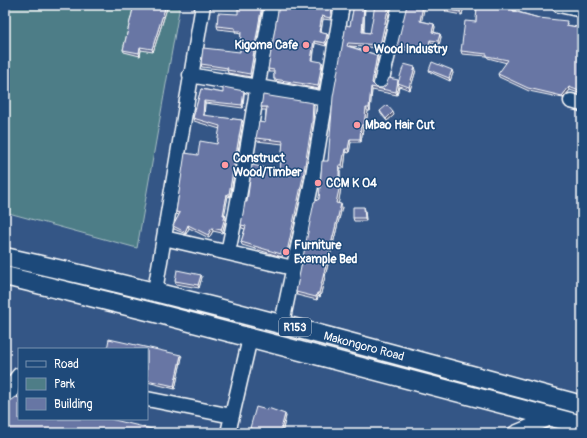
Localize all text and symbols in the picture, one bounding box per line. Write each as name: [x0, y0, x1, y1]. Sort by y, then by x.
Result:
place label: Kigoma Cafe: [235, 38, 299, 53]
marker: Kigoma Cafe: [301, 40, 311, 50]
place label: Wood Industry: [374, 42, 448, 57]
marker: Wood Industry: [361, 44, 371, 54]
place label: Mbao Hair Cut: [365, 118, 436, 133]
marker: Mbao Hair Cut: [352, 120, 362, 130]
place label: Construct Wood/Timber: [233, 151, 302, 180]
marker: Construct Wood/Timber: [220, 160, 230, 170]
place label: CCM K 04: [326, 176, 377, 191]
marker: CCM K 04: [313, 178, 323, 188]
place label: Furniture Example Bed: [294, 238, 358, 267]
marker: Furniture Example Bed: [281, 247, 291, 257]
road number: R153: [279, 318, 311, 336]
street label: Makongoro Road: [322, 328, 406, 364]
legend: [18, 348, 148, 420]
text: Road: [54, 357, 79, 372]
text: Park: [54, 377, 75, 392]
text: Building: [54, 397, 93, 412]

